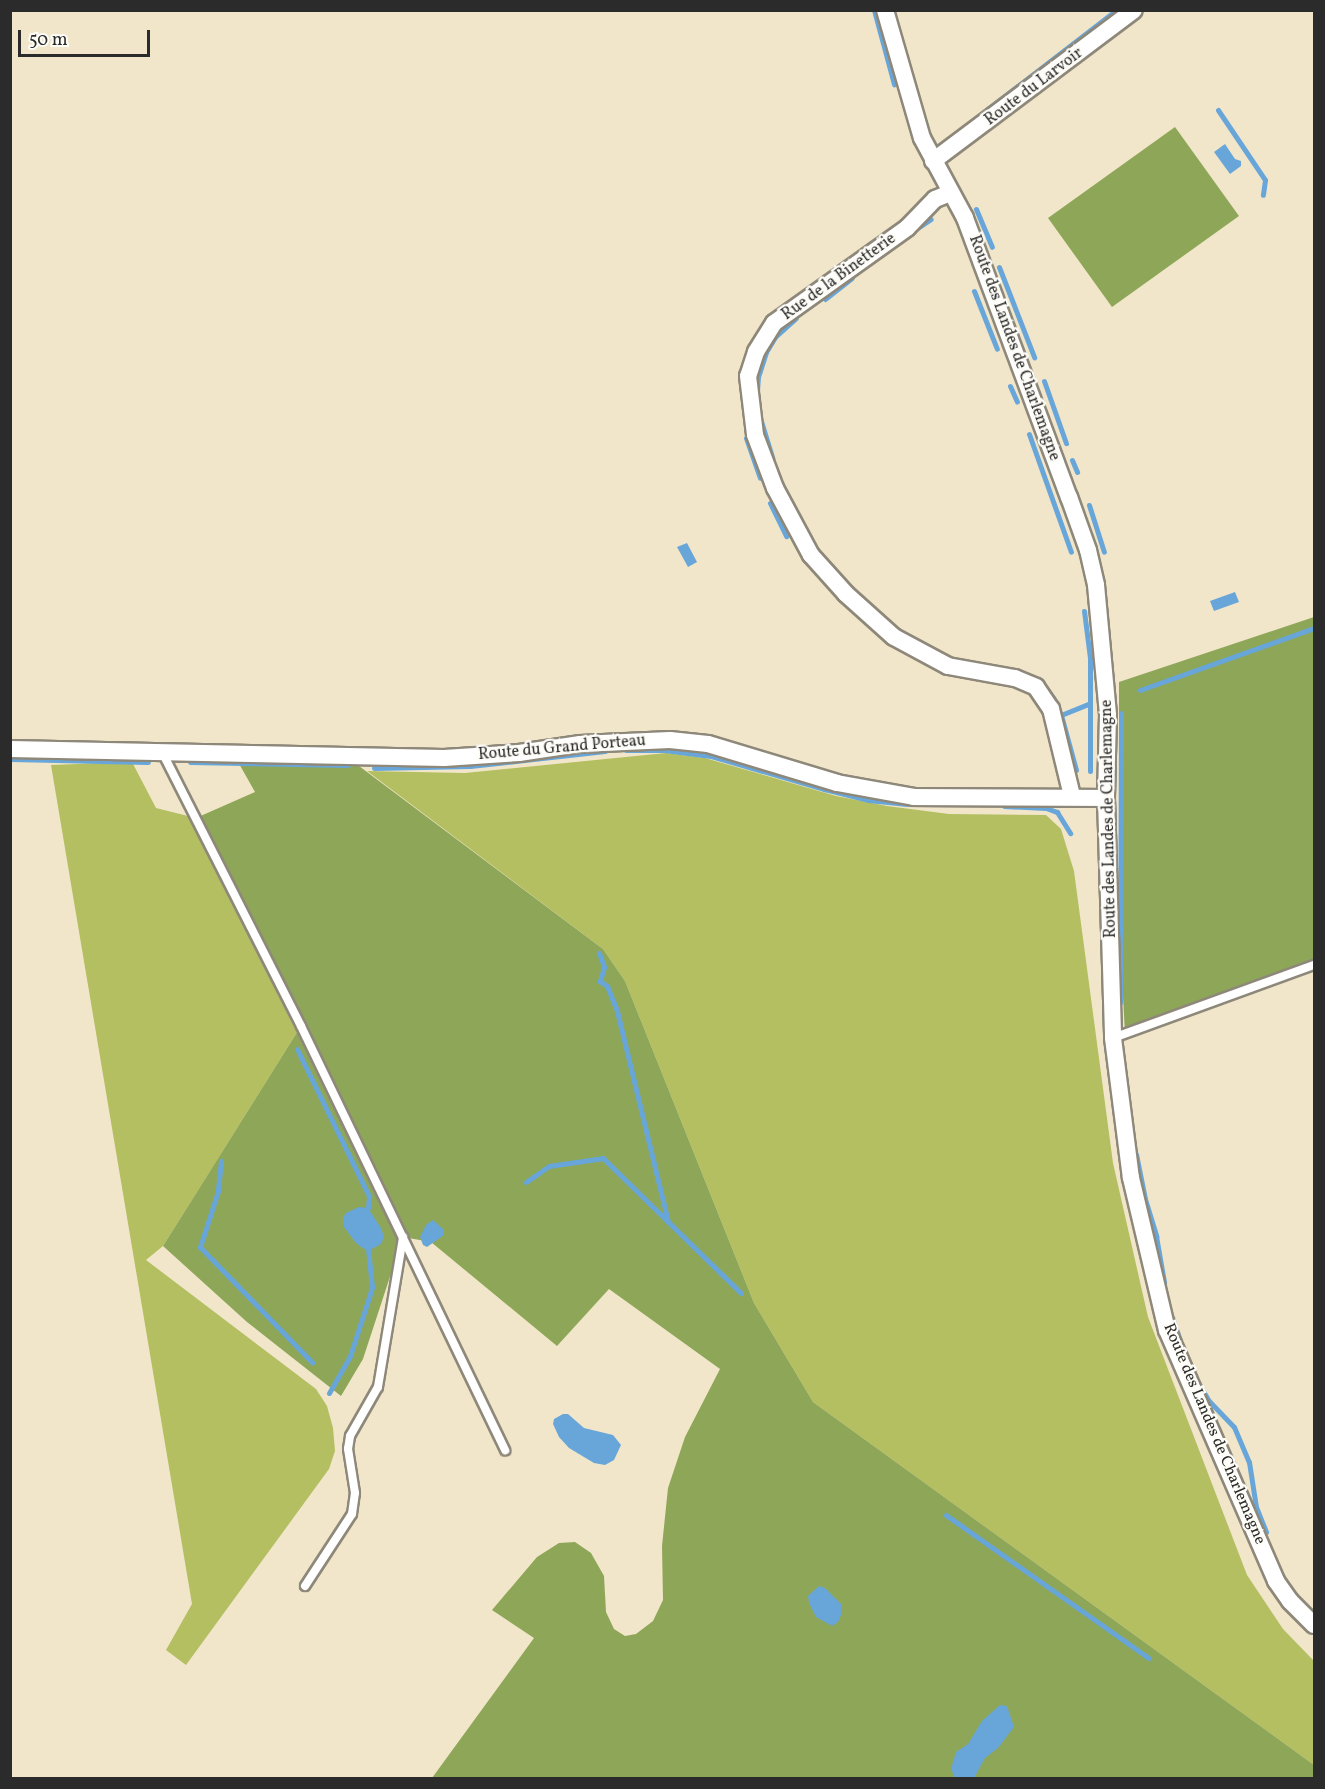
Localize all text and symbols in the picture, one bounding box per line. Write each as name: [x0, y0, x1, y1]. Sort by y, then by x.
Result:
scale bar: [21, 18, 153, 56]
text: 50 m: [29, 28, 68, 53]
street label: Route du Larvoir: [981, 44, 1087, 130]
street label: Rue de la Binetterie: [778, 229, 900, 325]
street label: Route des Landes de Charlemagne: [964, 233, 1064, 463]
street label: Route des Landes de Charlemagne: [1097, 700, 1121, 938]
street label: Route du Grand Porteau: [477, 731, 647, 765]
street label: Route des Landes de Charlemagne: [1159, 1320, 1269, 1548]

